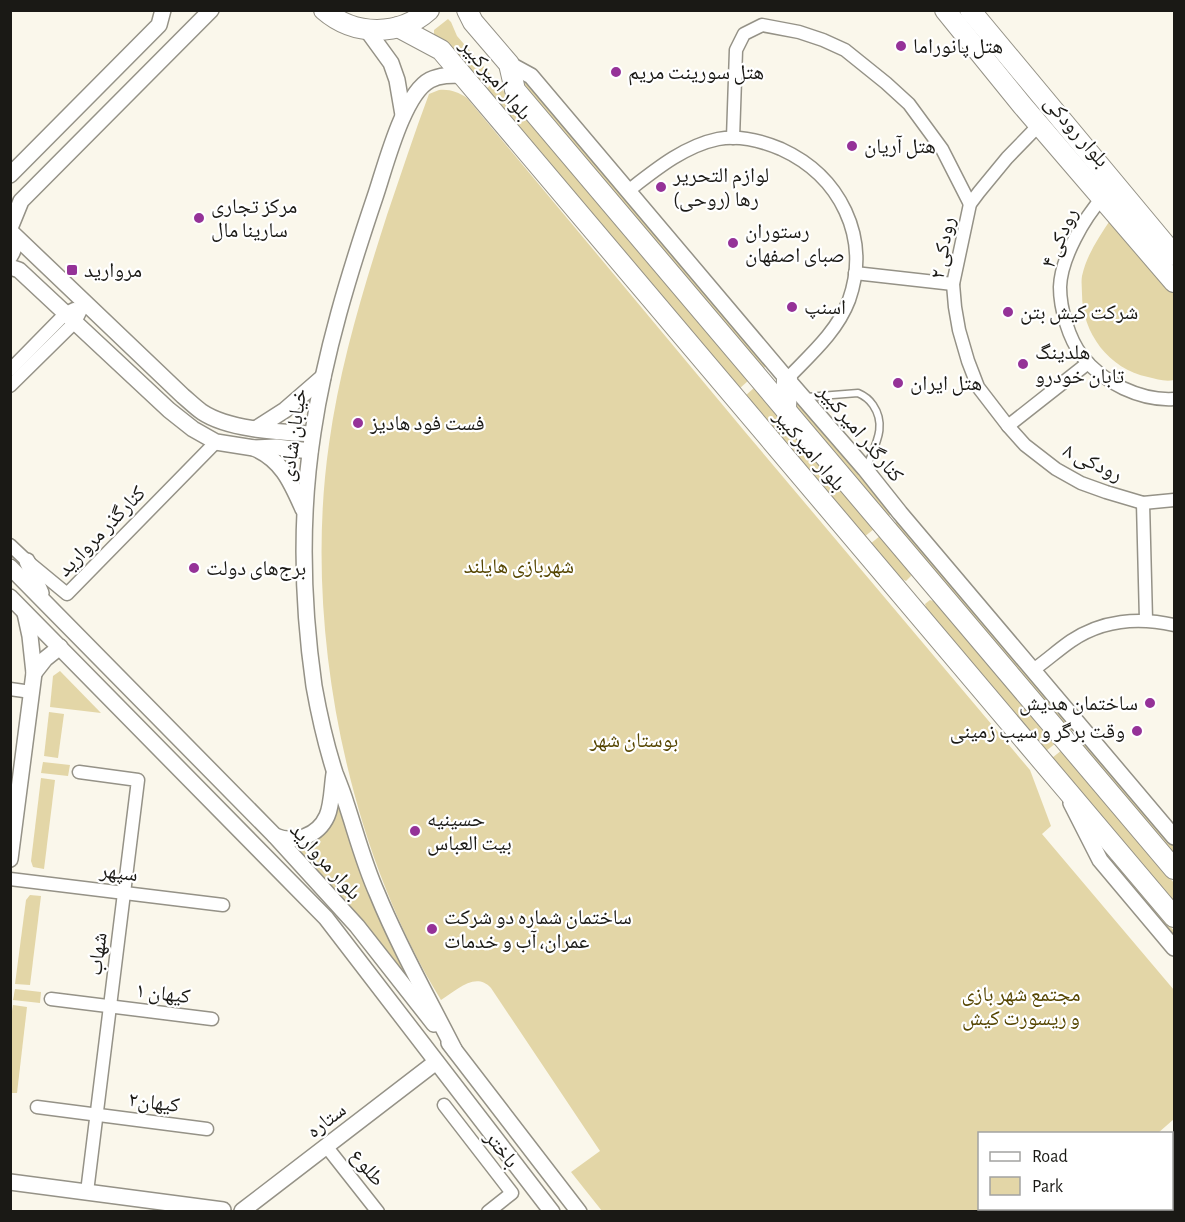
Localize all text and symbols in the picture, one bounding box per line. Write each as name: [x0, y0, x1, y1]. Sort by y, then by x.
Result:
street label: بلوار امیرکبیر: [455, 34, 535, 124]
place label: هتل پانوراما: [913, 36, 1003, 59]
marker: هتل پانوراما: [894, 39, 908, 53]
place label: هتل سورینت مريم: [628, 62, 764, 86]
marker: هتل سورینت مريم: [609, 65, 623, 79]
street label: بلوار رودکی: [1039, 92, 1113, 172]
place label: هتل آریان: [864, 135, 936, 159]
marker: هتل آریان: [845, 139, 859, 153]
place label: لوازم التحریر رها (روحی): [672, 165, 769, 212]
marker: لوازم التحریر رها (روحی): [654, 180, 668, 194]
place label: مرکز تجاری سارینا مال: [211, 196, 297, 242]
street label: رودکی ۴: [1038, 205, 1083, 272]
marker: مرکز تجاری سارینا مال: [192, 211, 206, 225]
street label: رودکی ۲: [927, 215, 960, 281]
place label: رستوران صبای اصفهان: [745, 221, 845, 267]
marker: رستوران صبای اصفهان: [726, 236, 740, 250]
place label: مروارید: [84, 260, 142, 281]
marker: مروارید: [65, 263, 79, 277]
place label: اسنپ: [804, 297, 846, 319]
marker: اسنپ: [785, 300, 799, 314]
place label: شرکت کیش بتن: [1020, 302, 1138, 325]
marker: شرکت کیش بتن: [1001, 305, 1015, 319]
place label: هلدینگ تابان خودرو: [1035, 342, 1124, 388]
marker: هلدینگ تابان خودرو: [1016, 357, 1030, 371]
place label: هتل ایران: [910, 373, 982, 396]
marker: هتل ایران: [891, 376, 905, 390]
street label: کنارگذر امیرکبیر: [813, 380, 907, 487]
street label: خیابان شادی: [277, 387, 311, 483]
street label: بلوار امیرکبیر: [769, 405, 849, 495]
place label: فست فود هادیز: [369, 413, 485, 434]
marker: فست فود هادیز: [351, 416, 365, 430]
street label: رودکی ۸: [1059, 440, 1126, 487]
street label: کنارگذر مروارید: [53, 482, 150, 581]
park label: شهربازی هایلند: [464, 556, 574, 578]
place label: برج‌های دولت: [206, 558, 306, 581]
marker: برج‌های دولت: [187, 561, 201, 575]
place label: ساختمان هدیش: [1019, 693, 1138, 716]
marker: ساختمان هدیش: [1143, 696, 1157, 710]
place label: وقت برگر و سیب‌ زمینی: [950, 721, 1125, 744]
marker: وقت برگر و سیب‌ زمینی: [1130, 724, 1144, 738]
park label: بوستان شهر: [589, 730, 678, 752]
place label: حسینیه بیت العباس: [427, 809, 512, 856]
street label: بلوار مروارید: [285, 819, 365, 904]
marker: حسینیه بیت العباس: [408, 824, 422, 838]
street label: سپهر: [98, 860, 139, 886]
place label: ساختمان شماره دو شرکت عمران، آب و خدمات: [444, 907, 632, 953]
marker: ساختمان شماره دو شرکت عمران، آب و خدمات: [425, 922, 439, 936]
street label: شهاب: [84, 931, 112, 977]
street label: کیهان ۱: [134, 980, 192, 1008]
park label: مجتمع شهر بازی و ریسورت کیش: [961, 984, 1081, 1031]
street label: کیهان۲: [127, 1089, 181, 1117]
street label: ستاره: [303, 1099, 350, 1142]
street label: باختر: [480, 1126, 522, 1172]
legend: [978, 1132, 1173, 1210]
street label: طلوع: [345, 1144, 389, 1191]
text: Road: [1032, 1148, 1068, 1166]
text: Park: [1032, 1178, 1064, 1196]

